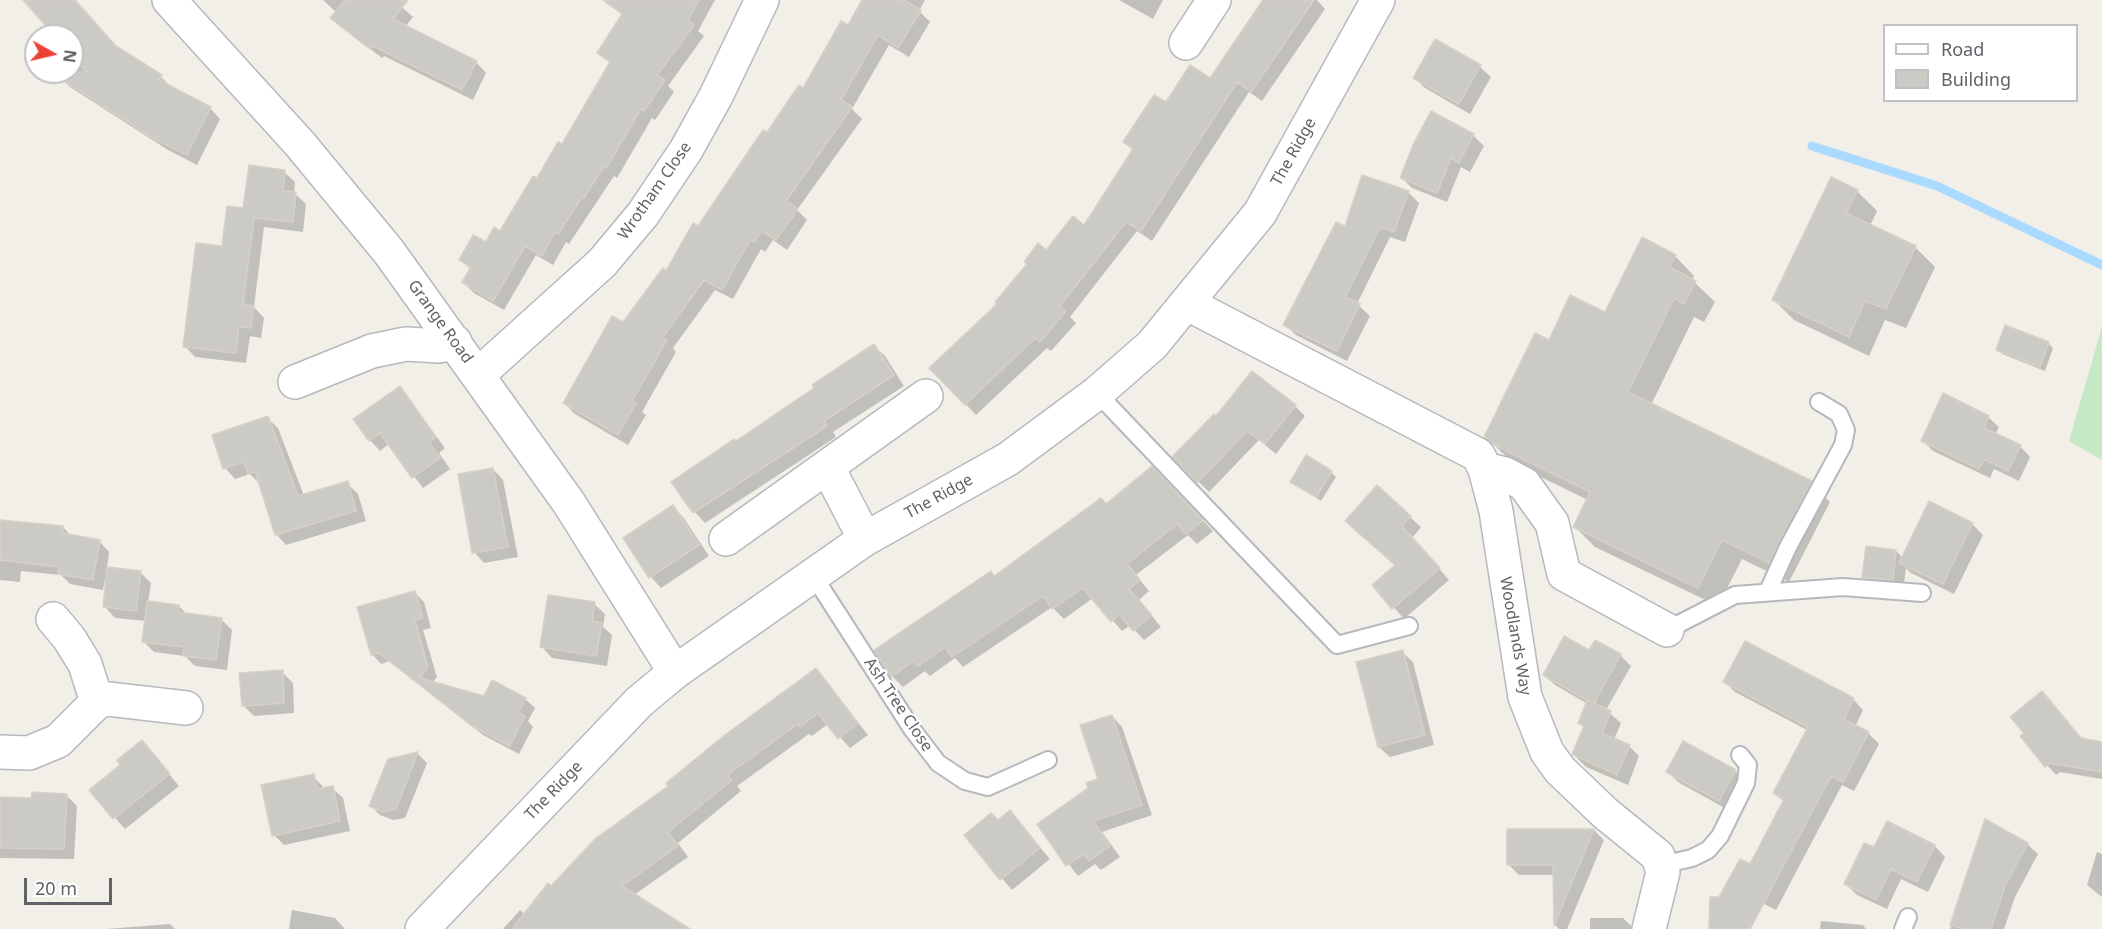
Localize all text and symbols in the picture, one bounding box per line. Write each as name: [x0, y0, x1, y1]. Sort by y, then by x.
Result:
north arrow: [24, 24, 84, 84]
legend: [1883, 24, 2078, 102]
text: Road: [1941, 37, 1984, 61]
text: N: [58, 48, 82, 64]
text: Building: [1941, 67, 2011, 91]
street label: The Ridge: [1267, 115, 1321, 189]
street label: Wrotham Close: [614, 138, 696, 244]
street label: Grange Road: [403, 277, 477, 367]
street label: The Ridge: [902, 470, 976, 524]
street label: Woodlands Way: [1495, 575, 1535, 697]
street label: Ash Tree Close: [860, 654, 936, 756]
street label: The Ridge: [521, 757, 587, 825]
scale bar: [27, 866, 116, 904]
text: 20 m: [35, 876, 77, 900]

